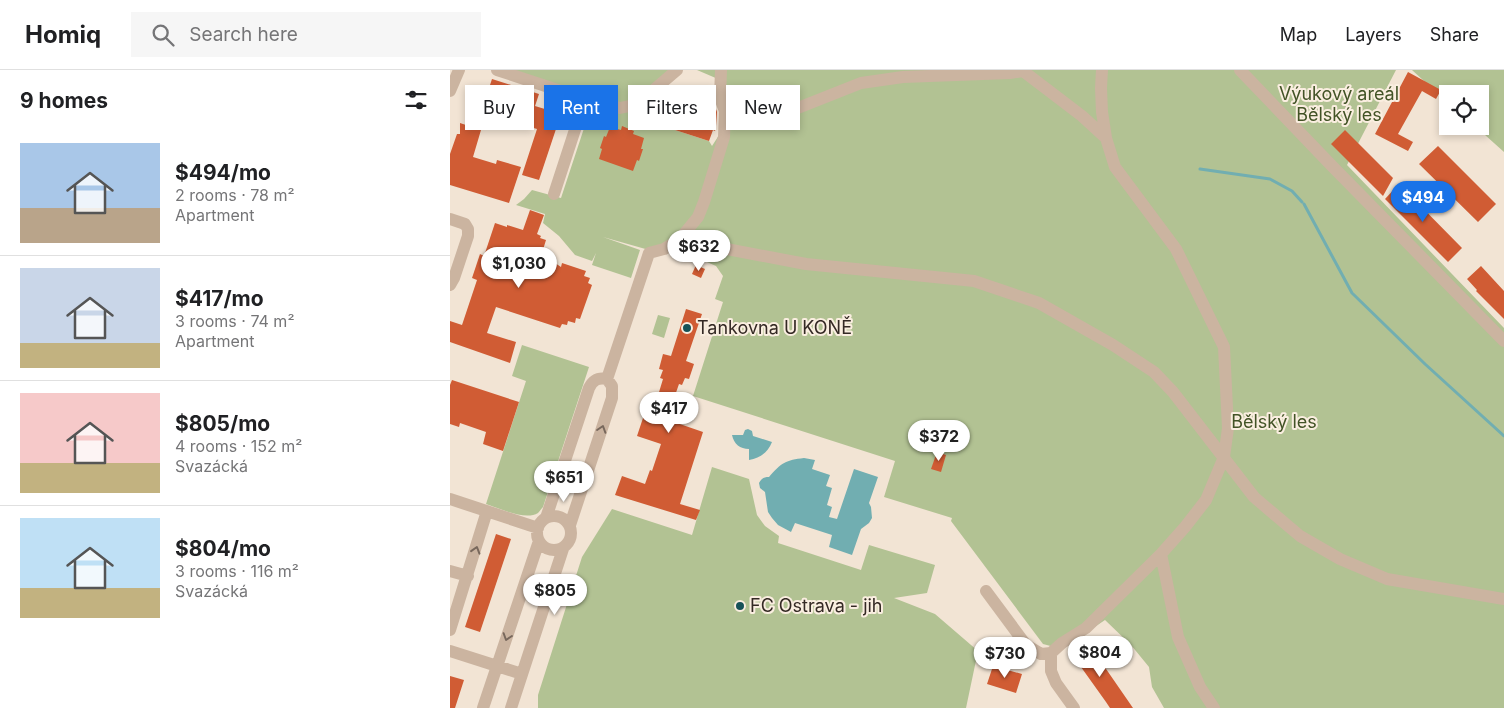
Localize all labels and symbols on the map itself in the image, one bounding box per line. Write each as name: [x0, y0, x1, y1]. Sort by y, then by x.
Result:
park label: Výukový areál Bělský les: [1279, 83, 1399, 125]
pin: $494: [1393, 180, 1453, 223]
pin: $632: [669, 230, 729, 272]
pin: $1,030: [478, 246, 560, 289]
place label: Tankovna U KONĚ: [697, 316, 852, 338]
marker: Tankovna U KONĚ: [681, 322, 693, 334]
pin: $417: [639, 392, 699, 434]
park label: Bělský les: [1231, 411, 1317, 432]
pin: $372: [909, 420, 969, 462]
one-way arrow: [596, 425, 606, 433]
pin: $651: [534, 460, 594, 503]
one-way arrow: [470, 546, 480, 555]
pin: $805: [525, 574, 585, 616]
place label: FC Ostrava - jih: [750, 595, 883, 616]
marker: FC Ostrava - jih: [734, 600, 746, 612]
one-way arrow: [502, 633, 512, 641]
pin: $730: [975, 636, 1035, 679]
pin: $804: [1070, 636, 1130, 678]

